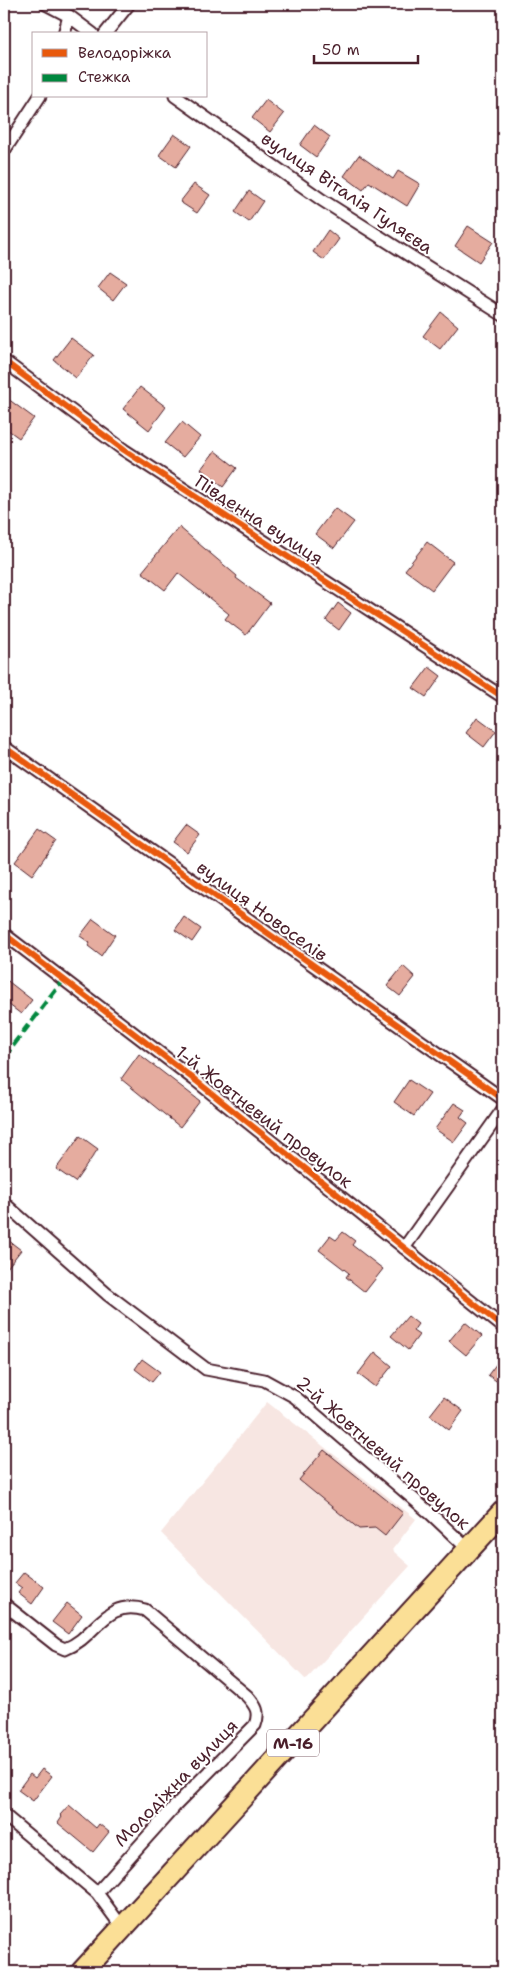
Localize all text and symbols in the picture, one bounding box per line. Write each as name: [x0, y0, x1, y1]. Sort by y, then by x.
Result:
legend: [32, 32, 208, 98]
scale bar: [314, 32, 418, 64]
text: 50 m: [322, 40, 360, 60]
text: Велодоріжка: [78, 43, 172, 63]
text: Стежка: [78, 67, 131, 87]
street label: вулиця Віталія Гуляєва: [256, 126, 438, 260]
street label: Південна вулиця: [190, 470, 328, 570]
street label: вулиця Новоселів: [192, 855, 332, 967]
street label: 1-й Жовтневий провулок: [171, 1040, 358, 1194]
street label: 2-й Жовтневий провулок: [291, 1371, 475, 1535]
street label: Молодіжна вулиця: [109, 1714, 243, 1852]
road number: М-16: [267, 1730, 319, 1756]

